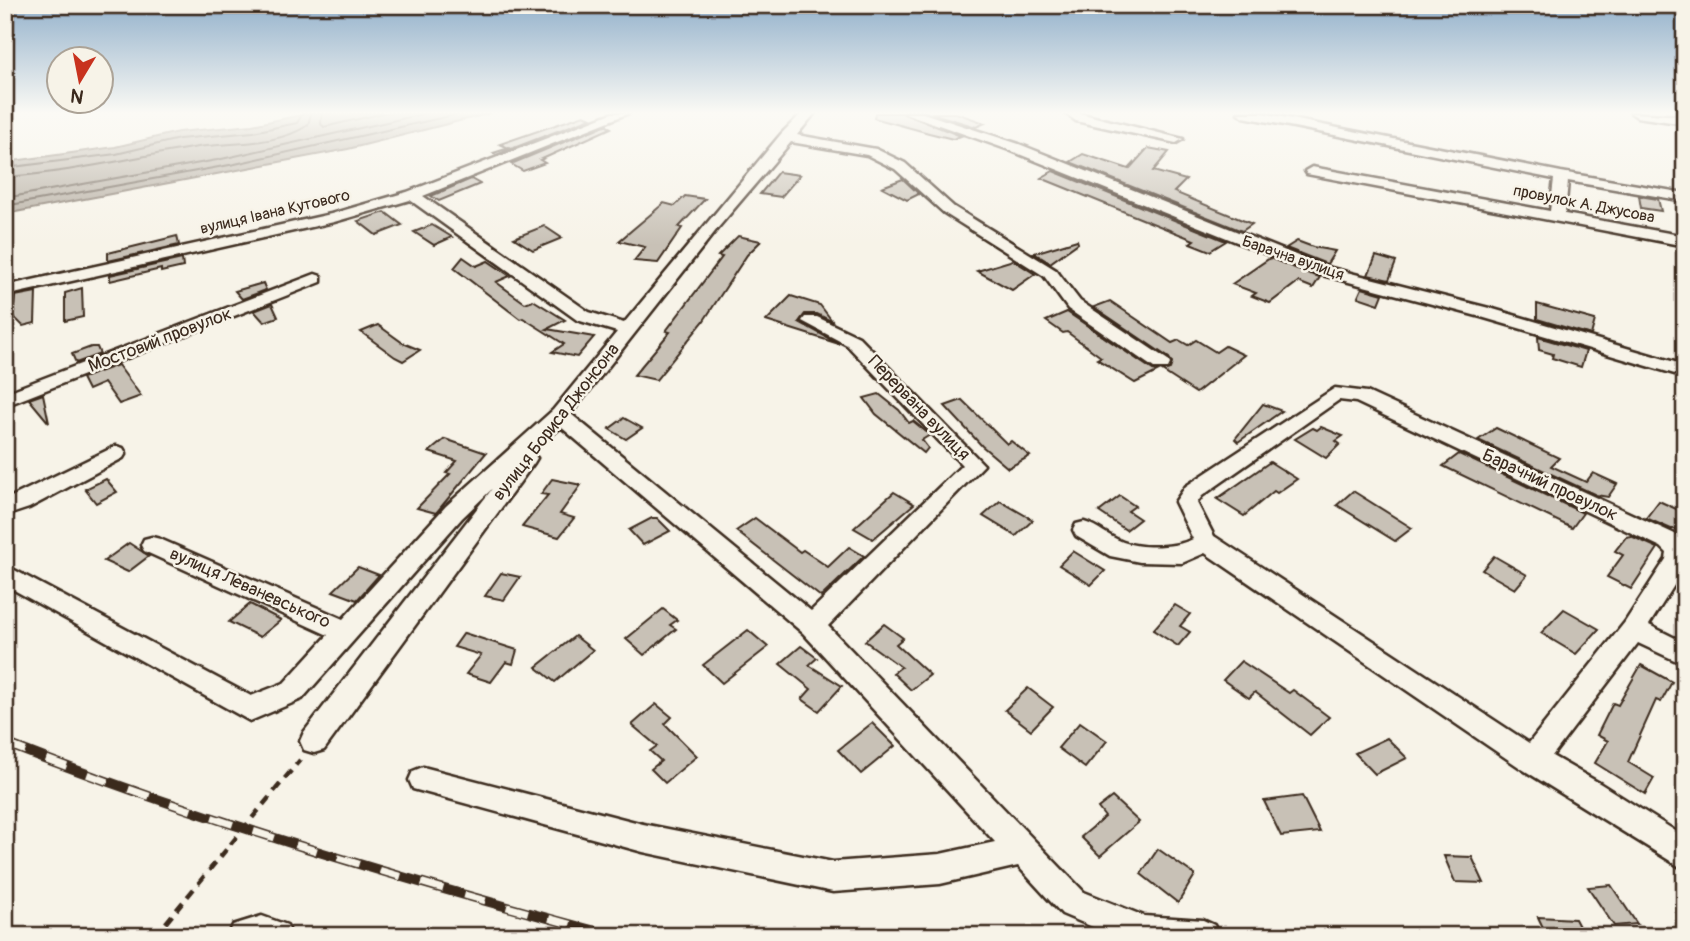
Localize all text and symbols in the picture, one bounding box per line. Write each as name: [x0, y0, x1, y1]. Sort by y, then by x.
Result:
north arrow: [46, 46, 116, 116]
text: N: [69, 83, 86, 109]
street label: провулок А. Джусова: [1512, 180, 1656, 228]
street label: вулиця Івана Кутового: [198, 185, 352, 239]
street label: Барачна вулиця: [1239, 231, 1347, 285]
street label: Мостовий провулок: [85, 302, 235, 378]
street label: вулиця Бориса Джонсона: [487, 339, 625, 505]
street label: Перервана вулиця: [863, 350, 975, 466]
street label: Барачний провулок: [1479, 444, 1621, 526]
street label: вулиця Леваневського: [166, 542, 334, 634]

